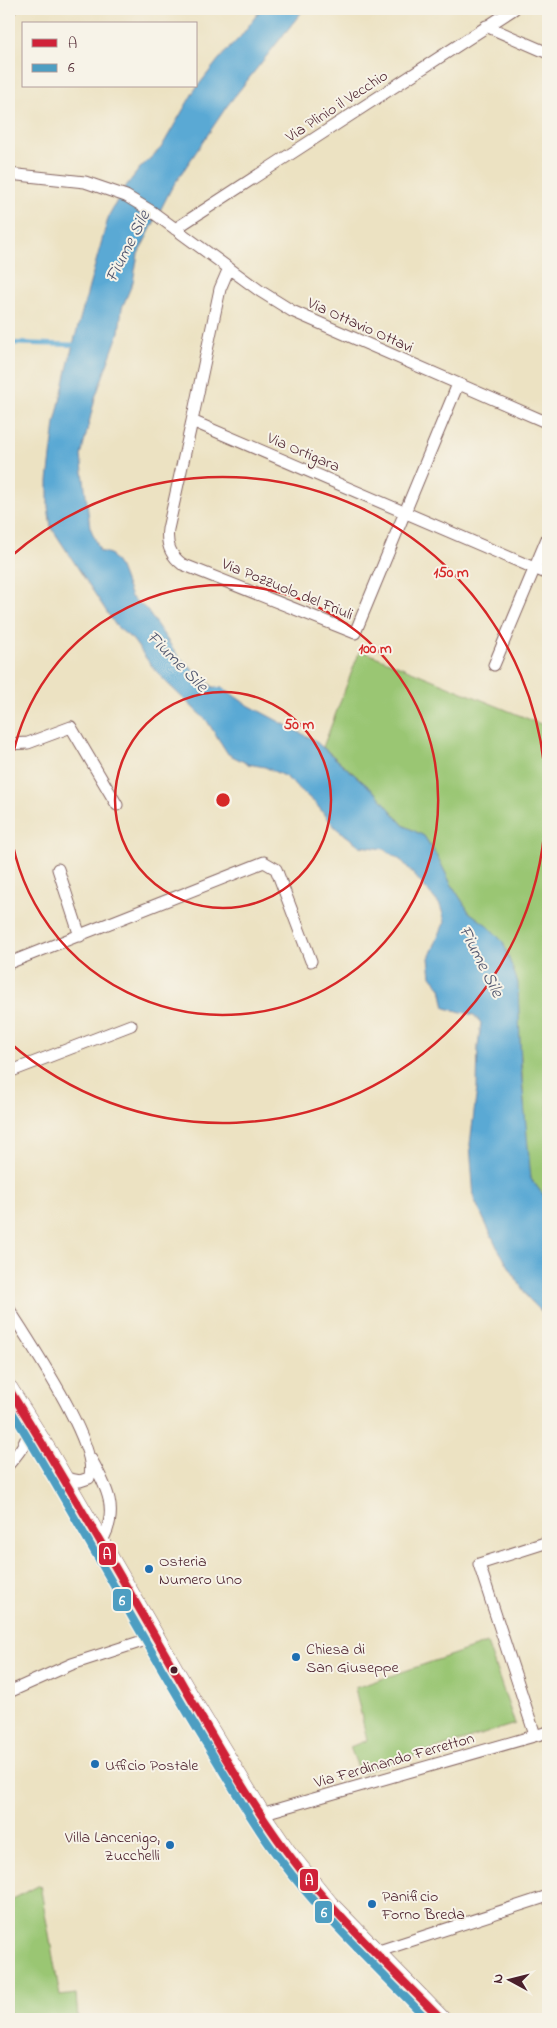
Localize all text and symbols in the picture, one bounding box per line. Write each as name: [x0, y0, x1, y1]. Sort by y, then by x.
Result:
legend: [22, 22, 198, 88]
text: A: [68, 33, 77, 55]
text: 6: [68, 57, 75, 79]
street label: Via Plinio il Vecchio: [280, 64, 393, 149]
water label: Fiume Sile: [100, 206, 158, 287]
street label: Via Ottavio Ottavi: [302, 291, 417, 360]
street label: Via Ortigara: [262, 426, 343, 479]
street label: Via Pozzuolo del Friuli: [217, 552, 357, 627]
text: 150 m: [433, 562, 469, 584]
water label: Fiume Sile: [140, 626, 214, 700]
text: 100 m: [358, 638, 392, 660]
text: 50 m: [284, 714, 315, 736]
centre of rings: [214, 791, 232, 809]
water label: Fiume Sile: [451, 921, 510, 1003]
line badge: A: [98, 1542, 117, 1566]
text: A: [103, 1545, 112, 1566]
place label: Osteria Numero Uno: [159, 1550, 242, 1592]
marker: Osteria Numero Uno: [143, 1563, 155, 1575]
line badge: 6: [112, 1588, 132, 1612]
text: 6: [118, 1591, 126, 1612]
place label: Chiesa di San Giuseppe: [306, 1638, 400, 1680]
marker: Chiesa di San Giuseppe: [290, 1651, 302, 1663]
unlabelled marker: [169, 1665, 179, 1675]
street label: Via Ferdinando Ferretton: [311, 1727, 478, 1796]
place label: Ufficio Postale: [105, 1754, 199, 1778]
marker: Ufficio Postale: [89, 1758, 101, 1770]
place label: Villa Lancenigo, Zucchelli: [64, 1826, 160, 1868]
marker: Villa Lancenigo, Zucchelli: [164, 1839, 176, 1851]
line badge: A: [299, 1868, 319, 1892]
text: A: [305, 1871, 314, 1892]
place label: Panificio Forno Breda: [381, 1885, 465, 1927]
marker: Panificio Forno Breda: [366, 1898, 378, 1910]
line badge: 6: [314, 1900, 333, 1924]
text: 6: [320, 1903, 328, 1924]
north arrow: [484, 1956, 534, 2006]
text: N: [488, 1973, 510, 1985]

